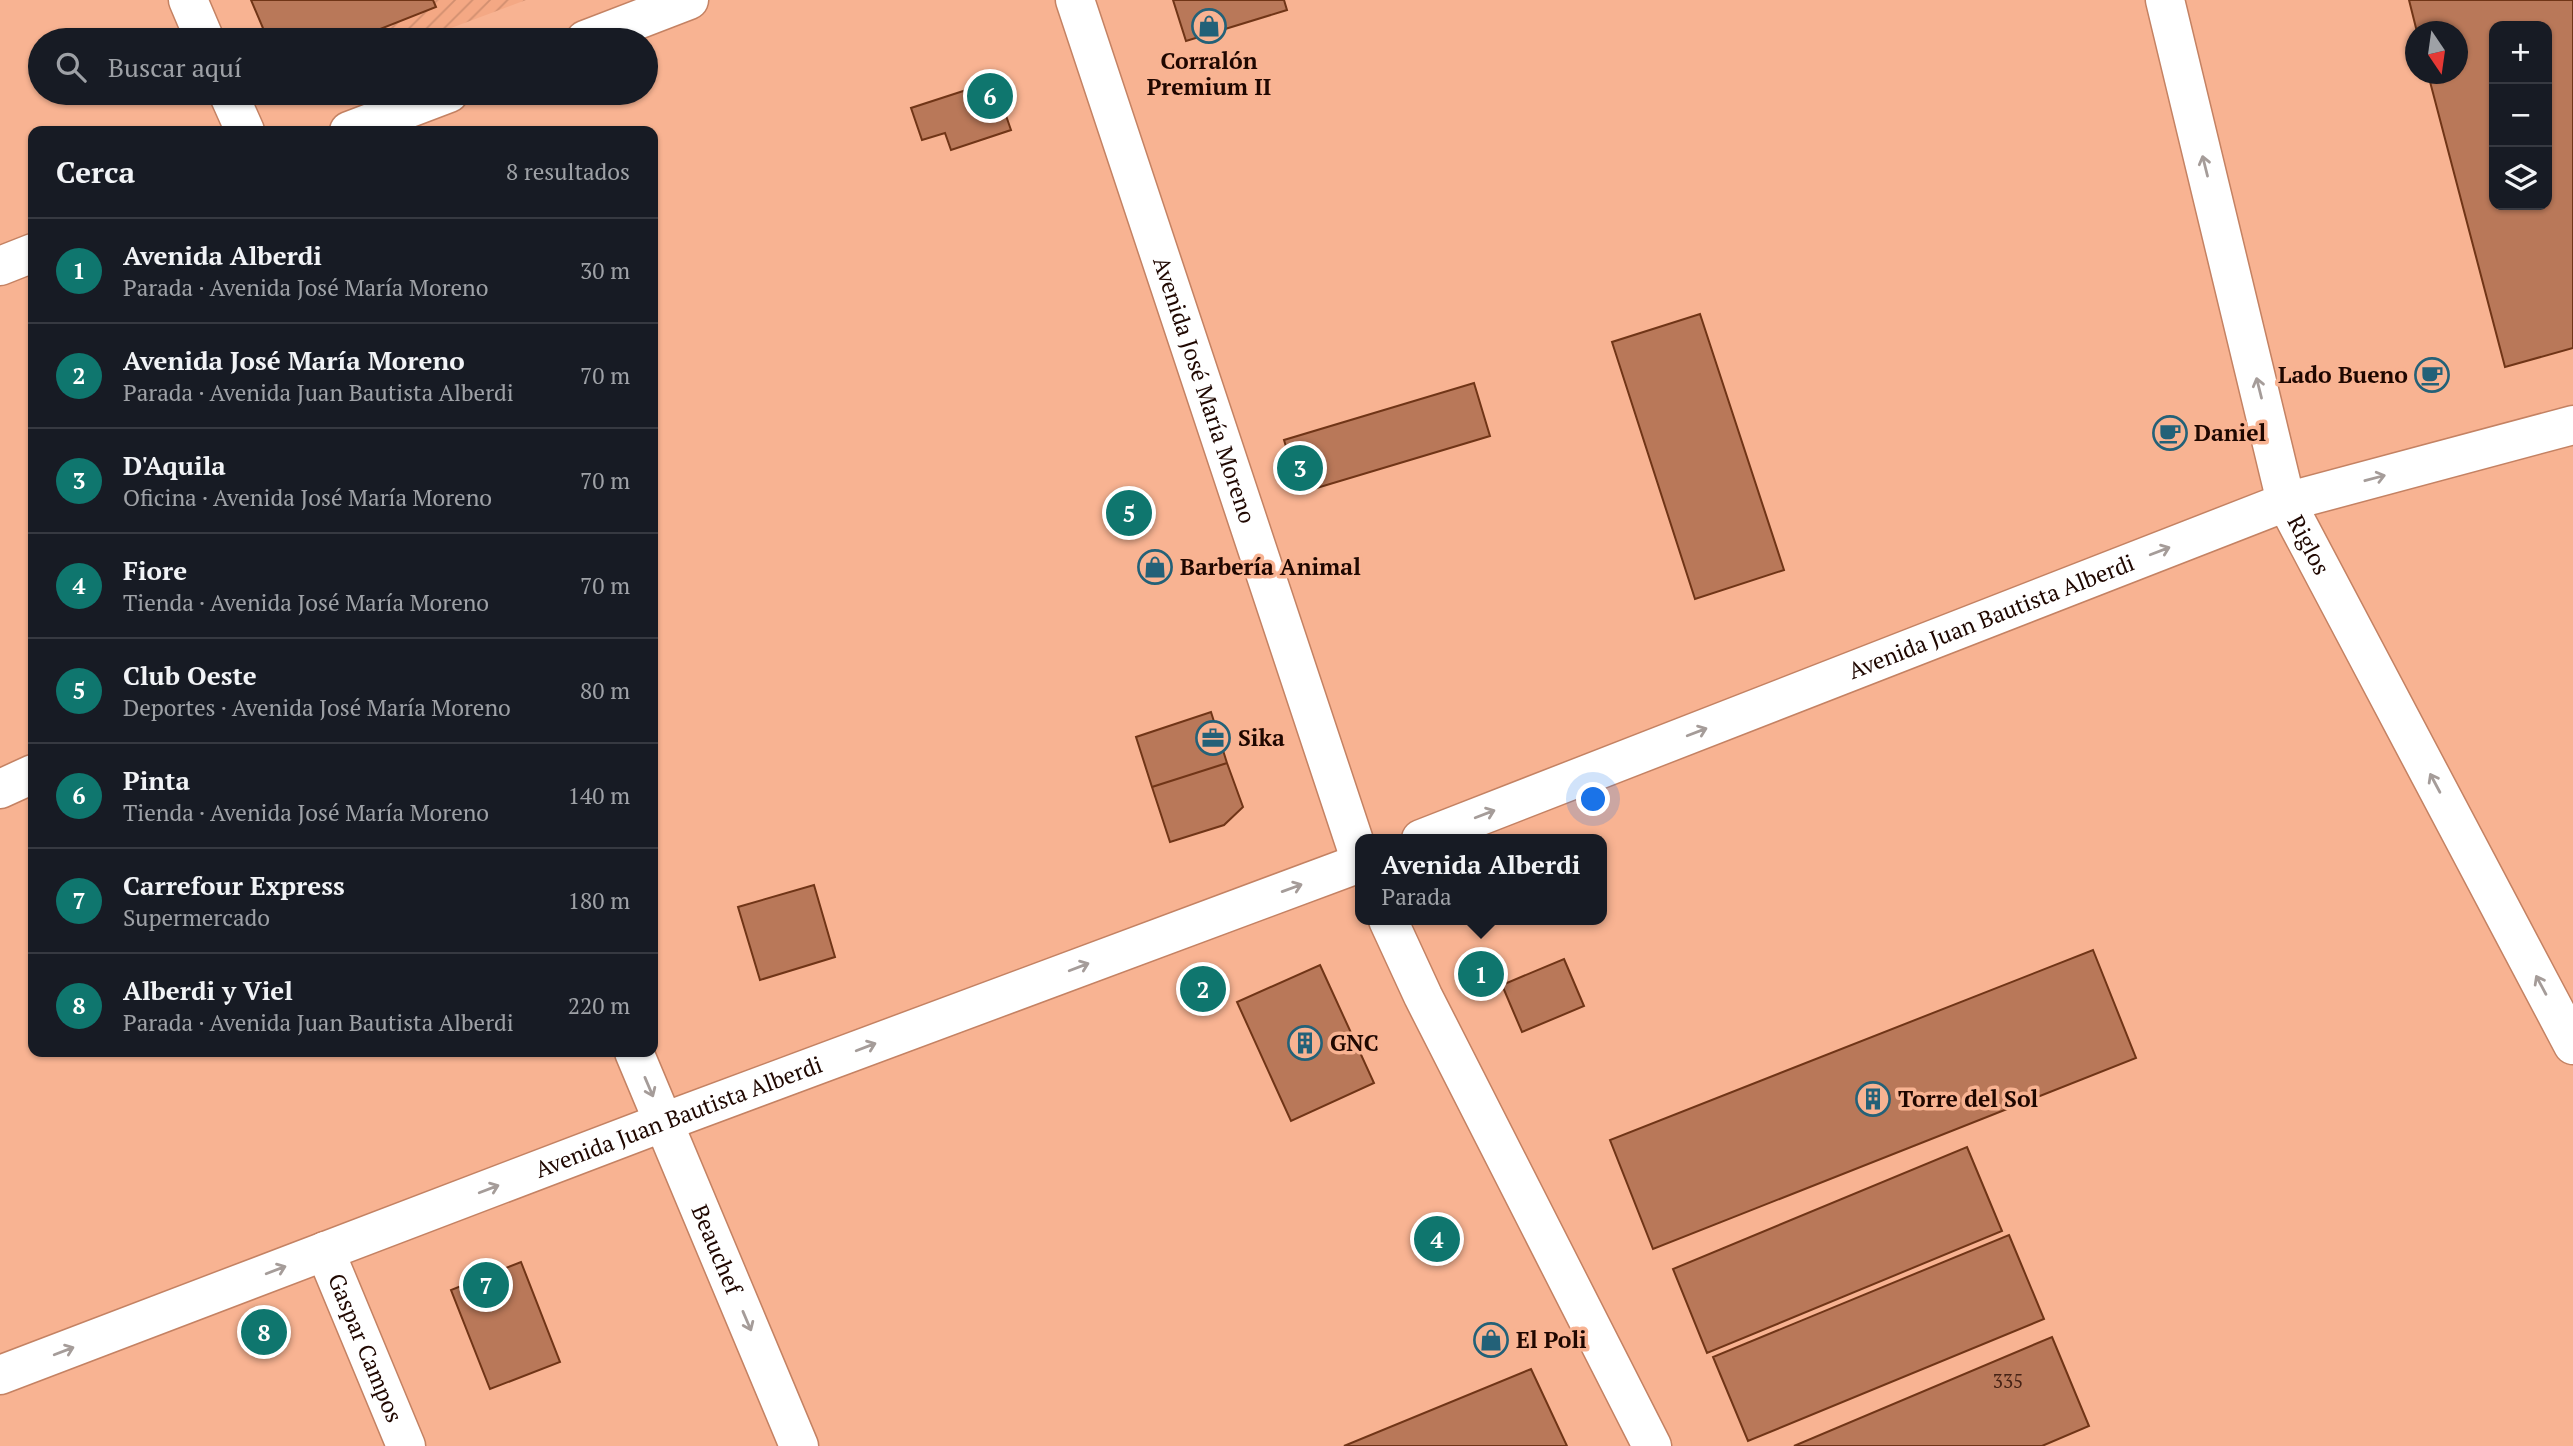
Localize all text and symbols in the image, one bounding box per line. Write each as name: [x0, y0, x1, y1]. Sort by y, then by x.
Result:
shop icon: Corralón Premium II: [1190, 7, 1228, 45]
north arrow: [2405, 21, 2468, 84]
map controls: [2489, 21, 2552, 210]
button: +: [2489, 21, 2552, 84]
search box: [28, 28, 658, 105]
place label: Corralón Premium II: [1147, 45, 1271, 102]
icon: search: [52, 48, 90, 86]
text: Buscar aquí: [108, 50, 242, 84]
pin: 6: [967, 70, 1013, 122]
button: −: [2489, 84, 2552, 147]
button: layers: [2489, 147, 2552, 210]
text: Cerca: [56, 152, 135, 192]
text: 8 resultados: [506, 156, 630, 187]
one-way arrow: [2198, 156, 2211, 178]
text: Avenida Alberdi: [123, 238, 322, 272]
street label: Avenida José María Moreno: [1146, 253, 1264, 527]
text: 1: [73, 255, 86, 286]
text: 30 m: [580, 255, 630, 286]
text: Parada · Avenida José María Moreno: [123, 272, 488, 303]
text: Avenida José María Moreno: [123, 343, 465, 377]
cafe icon: Lado Bueno: [2413, 356, 2451, 394]
place label: Lado Bueno: [2278, 359, 2408, 390]
text: 2: [73, 360, 86, 391]
text: 70 m: [580, 360, 630, 391]
text: Parada · Avenida Juan Bautista Alberdi: [123, 377, 514, 408]
one-way arrow: [2251, 377, 2264, 399]
cafe icon: Daniel: [2151, 414, 2189, 452]
place label: Daniel: [2194, 417, 2267, 448]
pin: 3: [1277, 442, 1323, 494]
text: D'Aquila: [123, 448, 226, 482]
text: 3: [73, 465, 86, 496]
text: 70 m: [580, 465, 630, 496]
one-way arrow: [2363, 471, 2386, 484]
text: Oficina · Avenida José María Moreno: [123, 482, 492, 513]
pin: 5: [1106, 487, 1152, 539]
street label: Riglos: [2281, 510, 2338, 580]
one-way arrow: [2148, 543, 2170, 556]
street label: Avenida Juan Bautista Alberdi: [1844, 547, 2139, 686]
shop icon: Barbería Animal: [1136, 548, 1174, 586]
place label: Barbería Animal: [1180, 551, 1361, 582]
text: Fiore: [123, 553, 187, 587]
text: 4: [73, 570, 86, 601]
text: 70 m: [580, 570, 630, 601]
text: Tienda · Avenida José María Moreno: [123, 587, 489, 618]
text: Club Oeste: [123, 658, 257, 692]
text: 5: [73, 675, 86, 706]
text: 80 m: [580, 675, 630, 706]
text: Deportes · Avenida José María Moreno: [123, 692, 511, 723]
office icon: Sika: [1194, 719, 1232, 757]
place label: Sika: [1238, 722, 1285, 753]
one-way arrow: [1685, 724, 1707, 737]
text: Pinta: [123, 763, 190, 797]
one-way arrow: [2428, 773, 2442, 794]
text: 6: [73, 780, 86, 811]
text: 140 m: [568, 780, 630, 811]
your location: [1576, 782, 1610, 816]
text: Tienda · Avenida José María Moreno: [123, 797, 489, 828]
one-way arrow: [1473, 807, 1495, 820]
popup: [1355, 834, 1607, 925]
text: Avenida Alberdi: [1381, 847, 1581, 881]
text: Carrefour Express: [123, 868, 345, 902]
one-way arrow: [1281, 881, 1303, 893]
text: Parada: [1381, 881, 1452, 912]
text: 7: [73, 885, 86, 916]
text: 180 m: [568, 885, 630, 916]
text: Supermercado: [123, 902, 270, 933]
pin: 1: [1458, 948, 1504, 1000]
one-way arrow: [1067, 960, 1089, 972]
pin: 2: [1180, 963, 1226, 1015]
text: Alberdi y Viel: [123, 973, 293, 1007]
one-way arrow: [2534, 975, 2548, 996]
text: 8: [73, 990, 86, 1021]
text: 220 m: [568, 990, 630, 1021]
text: Parada · Avenida Juan Bautista Alberdi: [123, 1007, 514, 1038]
building icon: GNC: [1286, 1024, 1324, 1062]
place label: GNC: [1330, 1027, 1379, 1058]
one-way arrow: [854, 1039, 876, 1052]
street label: Avenida Juan Bautista Alberdi: [530, 1048, 826, 1185]
one-way arrow: [643, 1076, 656, 1097]
building icon: Torre del Sol: [1854, 1080, 1892, 1118]
place label: Torre del Sol: [1898, 1083, 2039, 1114]
one-way arrow: [477, 1181, 499, 1194]
street label: Beauchef: [685, 1200, 750, 1301]
pin: 4: [1414, 1213, 1460, 1265]
pin: 7: [463, 1259, 509, 1311]
one-way arrow: [265, 1262, 287, 1275]
street label: Gaspar Campos: [321, 1269, 410, 1427]
pin: 8: [241, 1306, 287, 1358]
one-way arrow: [741, 1310, 754, 1331]
shop icon: El Poli: [1472, 1321, 1510, 1359]
place label: El Poli: [1516, 1324, 1587, 1355]
one-way arrow: [52, 1344, 74, 1356]
house number: 335: [1993, 1368, 2023, 1393]

